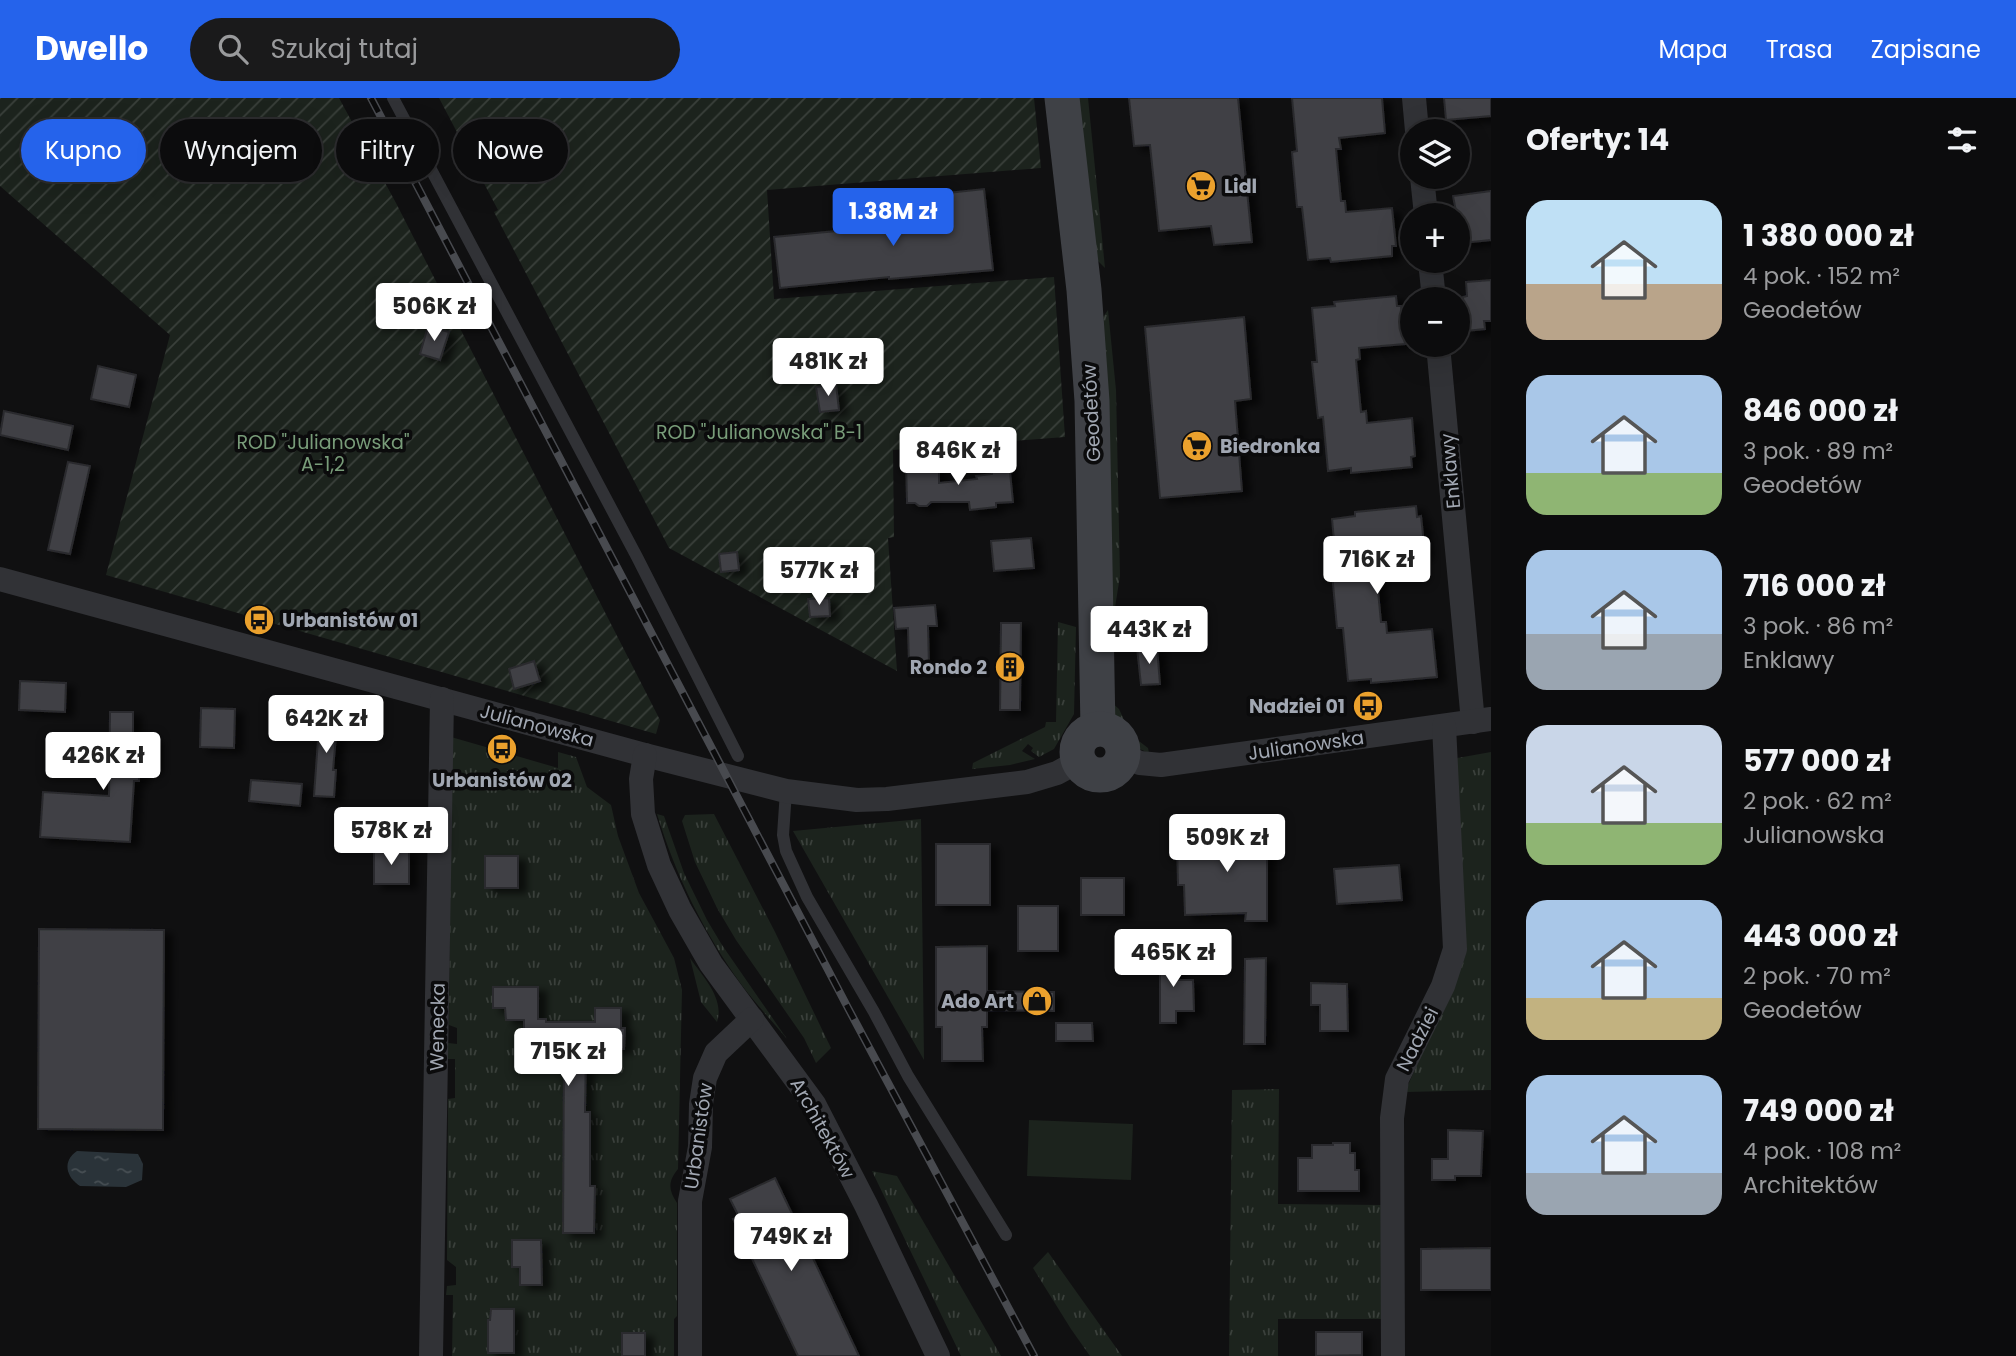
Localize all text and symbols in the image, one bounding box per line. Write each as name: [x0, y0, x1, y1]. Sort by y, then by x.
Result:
search box: [190, 18, 680, 81]
text: Dwello: [35, 25, 148, 72]
icon: search: [214, 30, 252, 68]
text: Szukaj tutaj: [270, 31, 418, 67]
text: Mapa: [1658, 33, 1728, 66]
text: Trasa: [1766, 33, 1833, 66]
text: Zapisane: [1871, 33, 1981, 66]
text: Oferty: 14: [1526, 118, 1669, 161]
chip: Kupno: [21, 119, 146, 182]
chip: Wynajem: [160, 119, 322, 182]
chip: Filtry: [336, 119, 439, 182]
chip: Nowe: [453, 119, 568, 182]
map controls: [1400, 119, 1470, 357]
button: layers: [1400, 119, 1470, 189]
icon: filters: [1943, 121, 1981, 159]
supermarket icon: Lidl: [1184, 169, 1218, 203]
place label: Lidl: [1224, 173, 1257, 200]
pin: 1.38M zł: [821, 188, 965, 248]
text: 1.38M zł: [849, 195, 937, 227]
button: +: [1400, 203, 1470, 273]
text: 1 380 000 zł: [1743, 214, 1914, 257]
icon: home: [1582, 228, 1666, 312]
text: 4 pok. · 152 m²: [1743, 260, 1900, 292]
pin: 506K zł: [369, 284, 499, 343]
button: −: [1400, 287, 1470, 357]
text: 506K zł: [392, 290, 476, 322]
text: Geodetów: [1743, 294, 1862, 326]
pin: 481K zł: [763, 338, 893, 398]
text: 481K zł: [789, 345, 867, 377]
street label: Geodetów: [1075, 363, 1108, 463]
text: 846 000 zł: [1743, 389, 1898, 432]
icon: home: [1582, 403, 1666, 487]
park label: ROD "Julianowska" B-1: [656, 419, 862, 446]
pin: 846K zł: [893, 428, 1023, 487]
park label: ROD "Julianowska" A-1,2: [237, 429, 409, 478]
supermarket icon: Biedronka: [1180, 429, 1214, 463]
street label: Enklawy: [1434, 432, 1467, 510]
place label: Biedronka: [1220, 433, 1320, 460]
text: 846K zł: [916, 434, 1000, 466]
text: 3 pok. · 89 m²: [1743, 435, 1893, 467]
text: Geodetów: [1743, 469, 1862, 501]
pin: 716K zł: [1312, 536, 1442, 596]
text: 716K zł: [1339, 543, 1415, 575]
pin: 577K zł: [754, 547, 884, 607]
text: 577K zł: [779, 554, 859, 586]
text: 716 000 zł: [1743, 564, 1885, 607]
icon: home: [1582, 578, 1666, 662]
bus stop icon: Urbanistów 01: [242, 603, 276, 637]
pin: 443K zł: [1084, 606, 1214, 666]
place label: Urbanistów 01: [282, 607, 418, 634]
text: 3 pok. · 86 m²: [1743, 610, 1893, 642]
text: 443K zł: [1107, 613, 1191, 645]
text: Enklawy: [1743, 644, 1834, 676]
building icon: Rondo 2: [993, 650, 1027, 684]
place label: Rondo 2: [910, 654, 987, 681]
bus stop icon: Nadziei 01: [1351, 689, 1385, 723]
place label: Nadziei 01: [1249, 693, 1345, 720]
pin: 642K zł: [261, 696, 391, 755]
street label: Julianowska: [477, 697, 597, 754]
text: 642K zł: [284, 702, 368, 734]
street label: Julianowska: [1246, 724, 1366, 767]
pin: 426K zł: [38, 732, 168, 792]
bus stop icon: Urbanistów 02: [485, 732, 519, 766]
text: 426K zł: [61, 739, 145, 771]
text: 577 000 zł: [1743, 739, 1891, 782]
icon: home: [1582, 753, 1666, 837]
place label: Urbanistów 02: [432, 767, 572, 794]
text: 2 pok. · 62 m²: [1743, 785, 1892, 817]
pin: 578K zł: [326, 808, 456, 867]
text: 578K zł: [350, 814, 432, 846]
pin: 509K zł: [1162, 814, 1292, 874]
text: Julianowska: [1743, 819, 1884, 851]
text: 509K zł: [1185, 821, 1269, 853]
text: 443 000 zł: [1743, 914, 1898, 957]
icon: home: [1582, 928, 1666, 1012]
pin: 465K zł: [1108, 930, 1238, 989]
text: 465K zł: [1131, 936, 1215, 968]
text: 2 pok. · 70 m²: [1743, 960, 1891, 992]
street label: Wenecka: [423, 983, 452, 1071]
shop icon: Ado Art: [1020, 984, 1054, 1018]
place label: Ado Art: [941, 988, 1014, 1015]
text: Geodetów: [1743, 994, 1862, 1026]
street label: Nadziei: [1390, 1002, 1445, 1076]
pin: 715K zł: [503, 1028, 633, 1088]
text: 715K zł: [530, 1035, 606, 1067]
street label: Architektów: [784, 1073, 862, 1184]
street label: Urbanistów: [678, 1081, 719, 1191]
text: 749 000 zł: [1743, 1089, 1894, 1132]
icon: home: [1582, 1103, 1666, 1187]
text: 4 pok. · 108 m²: [1743, 1135, 1901, 1167]
text: Architektów: [1743, 1169, 1878, 1201]
pin: 749K zł: [726, 1214, 856, 1273]
text: 749K zł: [750, 1220, 832, 1252]

